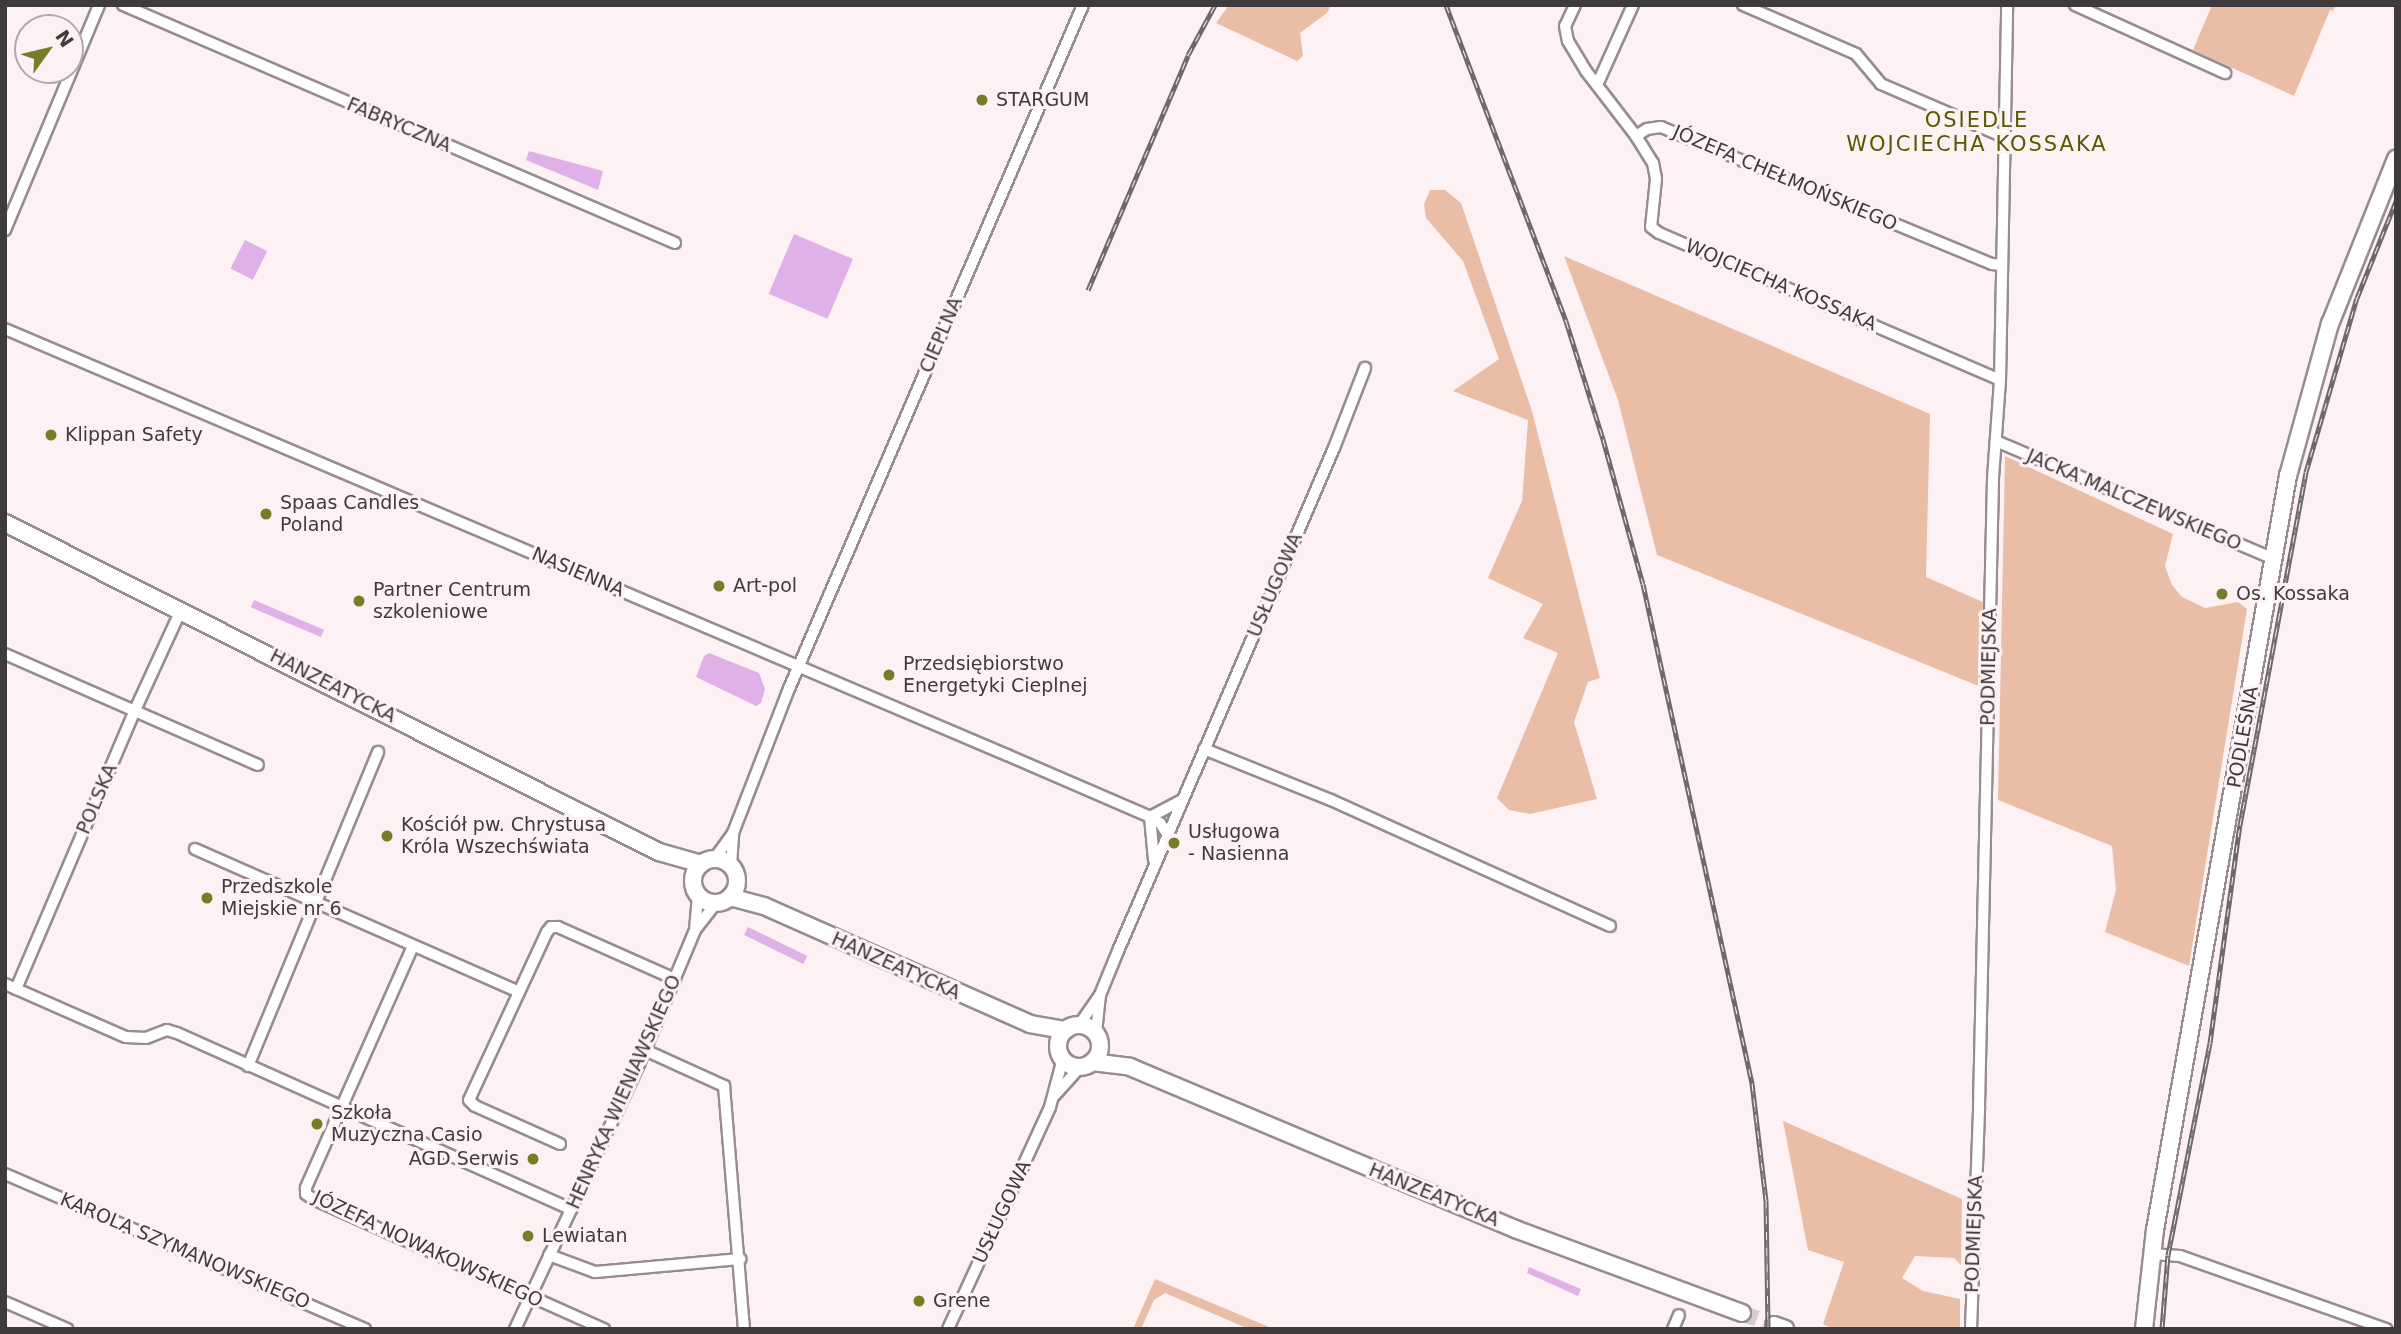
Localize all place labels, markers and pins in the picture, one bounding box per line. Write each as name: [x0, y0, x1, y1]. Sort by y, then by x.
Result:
place label: STARGUM: [996, 89, 1089, 111]
marker: STARGUM: [974, 92, 990, 108]
place label: Klippan Safety: [65, 424, 203, 446]
marker: Klippan Safety: [43, 427, 59, 443]
place label: Spaas Candles Poland: [280, 492, 419, 536]
marker: Spaas Candles Poland: [258, 506, 274, 522]
place label: Art-pol: [733, 575, 797, 597]
marker: Art-pol: [711, 578, 727, 594]
place label: Partner Centrum szkoleniowe: [373, 579, 531, 623]
place label: Os. Kossaka: [2236, 583, 2350, 605]
marker: Os. Kossaka: [2214, 586, 2230, 602]
marker: Partner Centrum szkoleniowe: [351, 593, 367, 609]
place label: Przedsiębiorstwo Energetyki Cieplnej: [903, 653, 1088, 697]
marker: Przedsiębiorstwo Energetyki Cieplnej: [881, 667, 897, 683]
place label: Kościół pw. Chrystusa Króla Wszechświata: [401, 814, 606, 858]
place label: Usługowa - Nasienna: [1188, 821, 1289, 865]
marker: Kościół pw. Chrystusa Króla Wszechświata: [379, 828, 395, 844]
marker: Usługowa - Nasienna: [1166, 835, 1182, 851]
place label: Przedszkole Miejskie nr 6: [221, 876, 342, 920]
marker: Przedszkole Miejskie nr 6: [199, 890, 215, 906]
place label: Szkoła Muzyczna Casio: [331, 1102, 483, 1146]
marker: Szkoła Muzyczna Casio: [309, 1116, 325, 1132]
place label: AGD Serwis: [409, 1148, 519, 1170]
marker: AGD Serwis: [525, 1151, 541, 1167]
place label: Lewiatan: [542, 1225, 628, 1247]
marker: Lewiatan: [520, 1228, 536, 1244]
place label: Grene: [933, 1290, 991, 1312]
marker: Grene: [911, 1293, 927, 1309]

